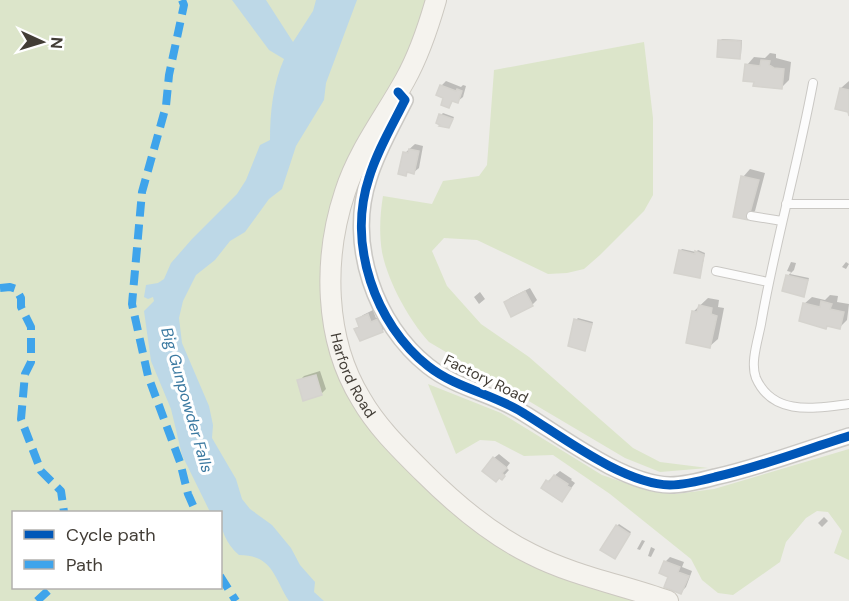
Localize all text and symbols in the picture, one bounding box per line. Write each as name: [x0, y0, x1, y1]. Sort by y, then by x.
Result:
north arrow: [12, 12, 72, 72]
text: N: [46, 36, 67, 50]
water label: Big Gunpowder Falls: [156, 325, 218, 475]
street label: Harford Road: [326, 331, 380, 422]
street label: Factory Road: [441, 350, 531, 408]
legend: [12, 511, 222, 589]
text: Cycle path: [66, 523, 156, 547]
text: Path: [66, 553, 103, 577]

